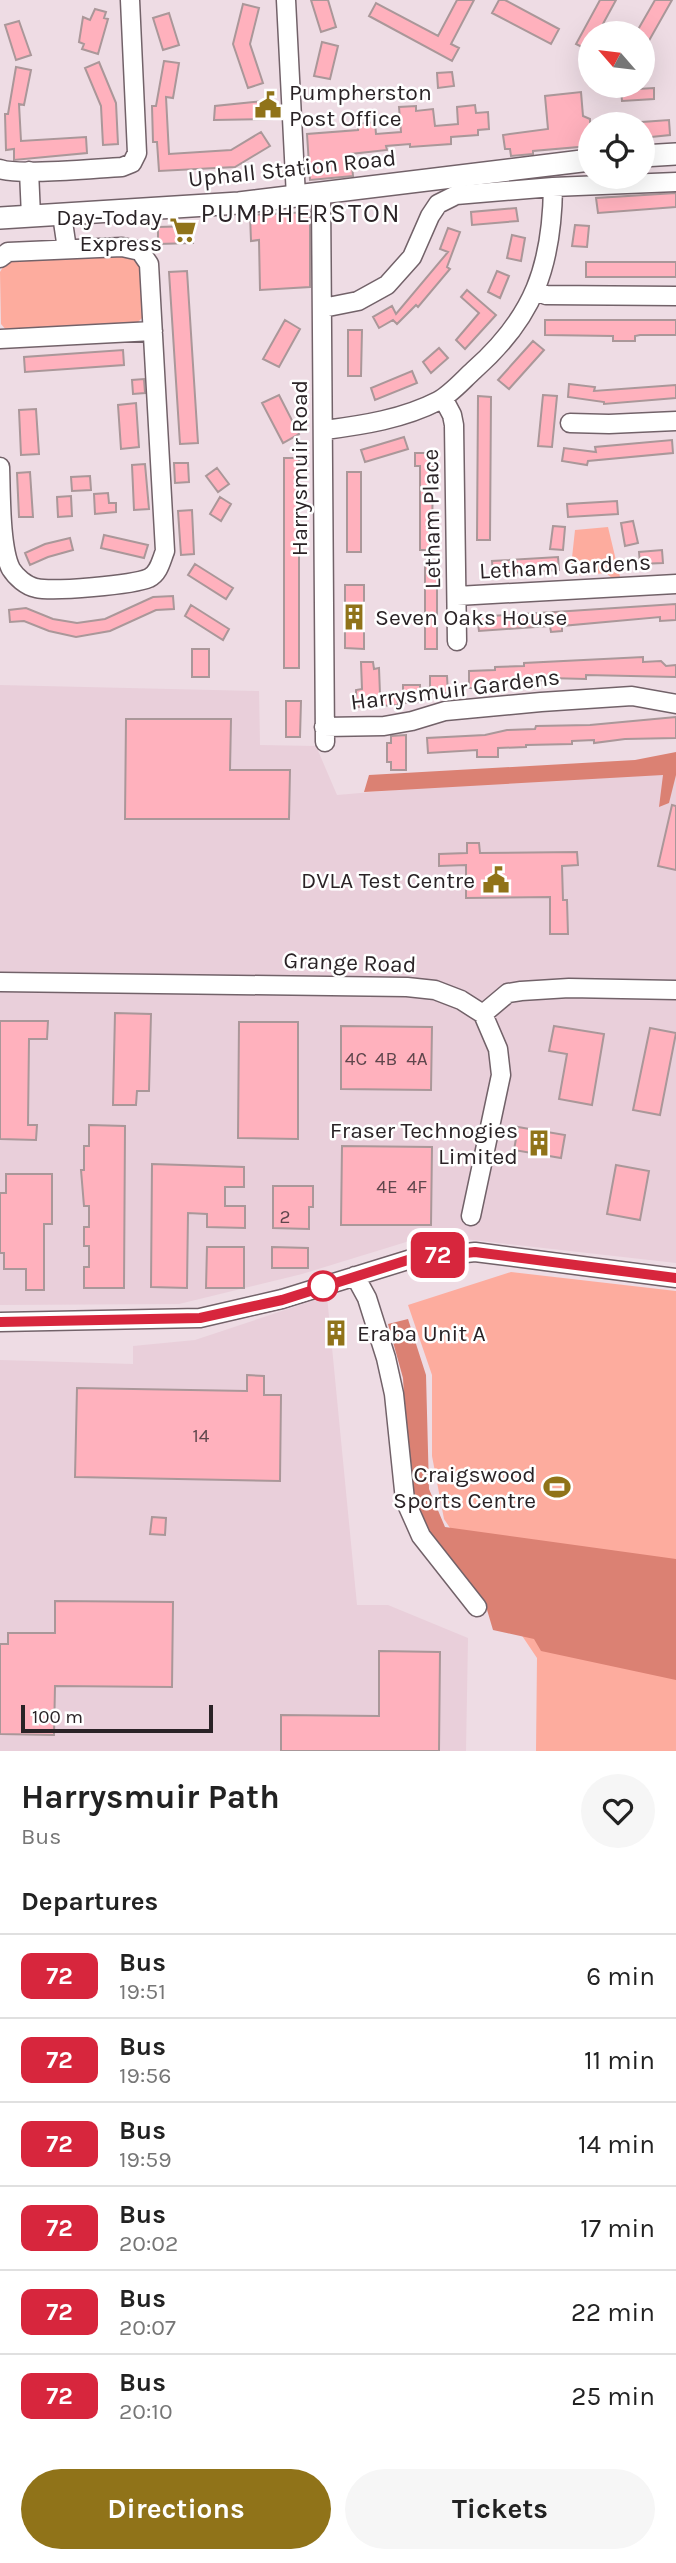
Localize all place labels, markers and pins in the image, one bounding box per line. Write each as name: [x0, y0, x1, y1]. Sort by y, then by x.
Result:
place label: Pumpherston Post Office: [289, 79, 432, 132]
public building icon: Pumpherston Post Office: [253, 90, 283, 120]
place label: Day-Today Express: [56, 204, 162, 257]
supermarket icon: Day-Today Express: [168, 215, 198, 245]
building icon: Seven Oaks House: [339, 602, 369, 632]
place label: Seven Oaks House: [375, 604, 567, 631]
public building icon: DVLA Test Centre: [481, 865, 511, 895]
place label: DVLA Test Centre: [301, 867, 475, 894]
place label: Fraser Technogies Limited: [330, 1117, 518, 1170]
building icon: Fraser Technogies Limited: [524, 1128, 554, 1158]
unlabelled marker: [308, 1271, 338, 1301]
building icon: Eraba Unit A: [321, 1318, 351, 1348]
place label: Eraba Unit A: [357, 1320, 486, 1347]
place label: Craigswood Sports Centre: [393, 1461, 536, 1514]
sports icon: Craigswood Sports Centre: [542, 1472, 572, 1502]

